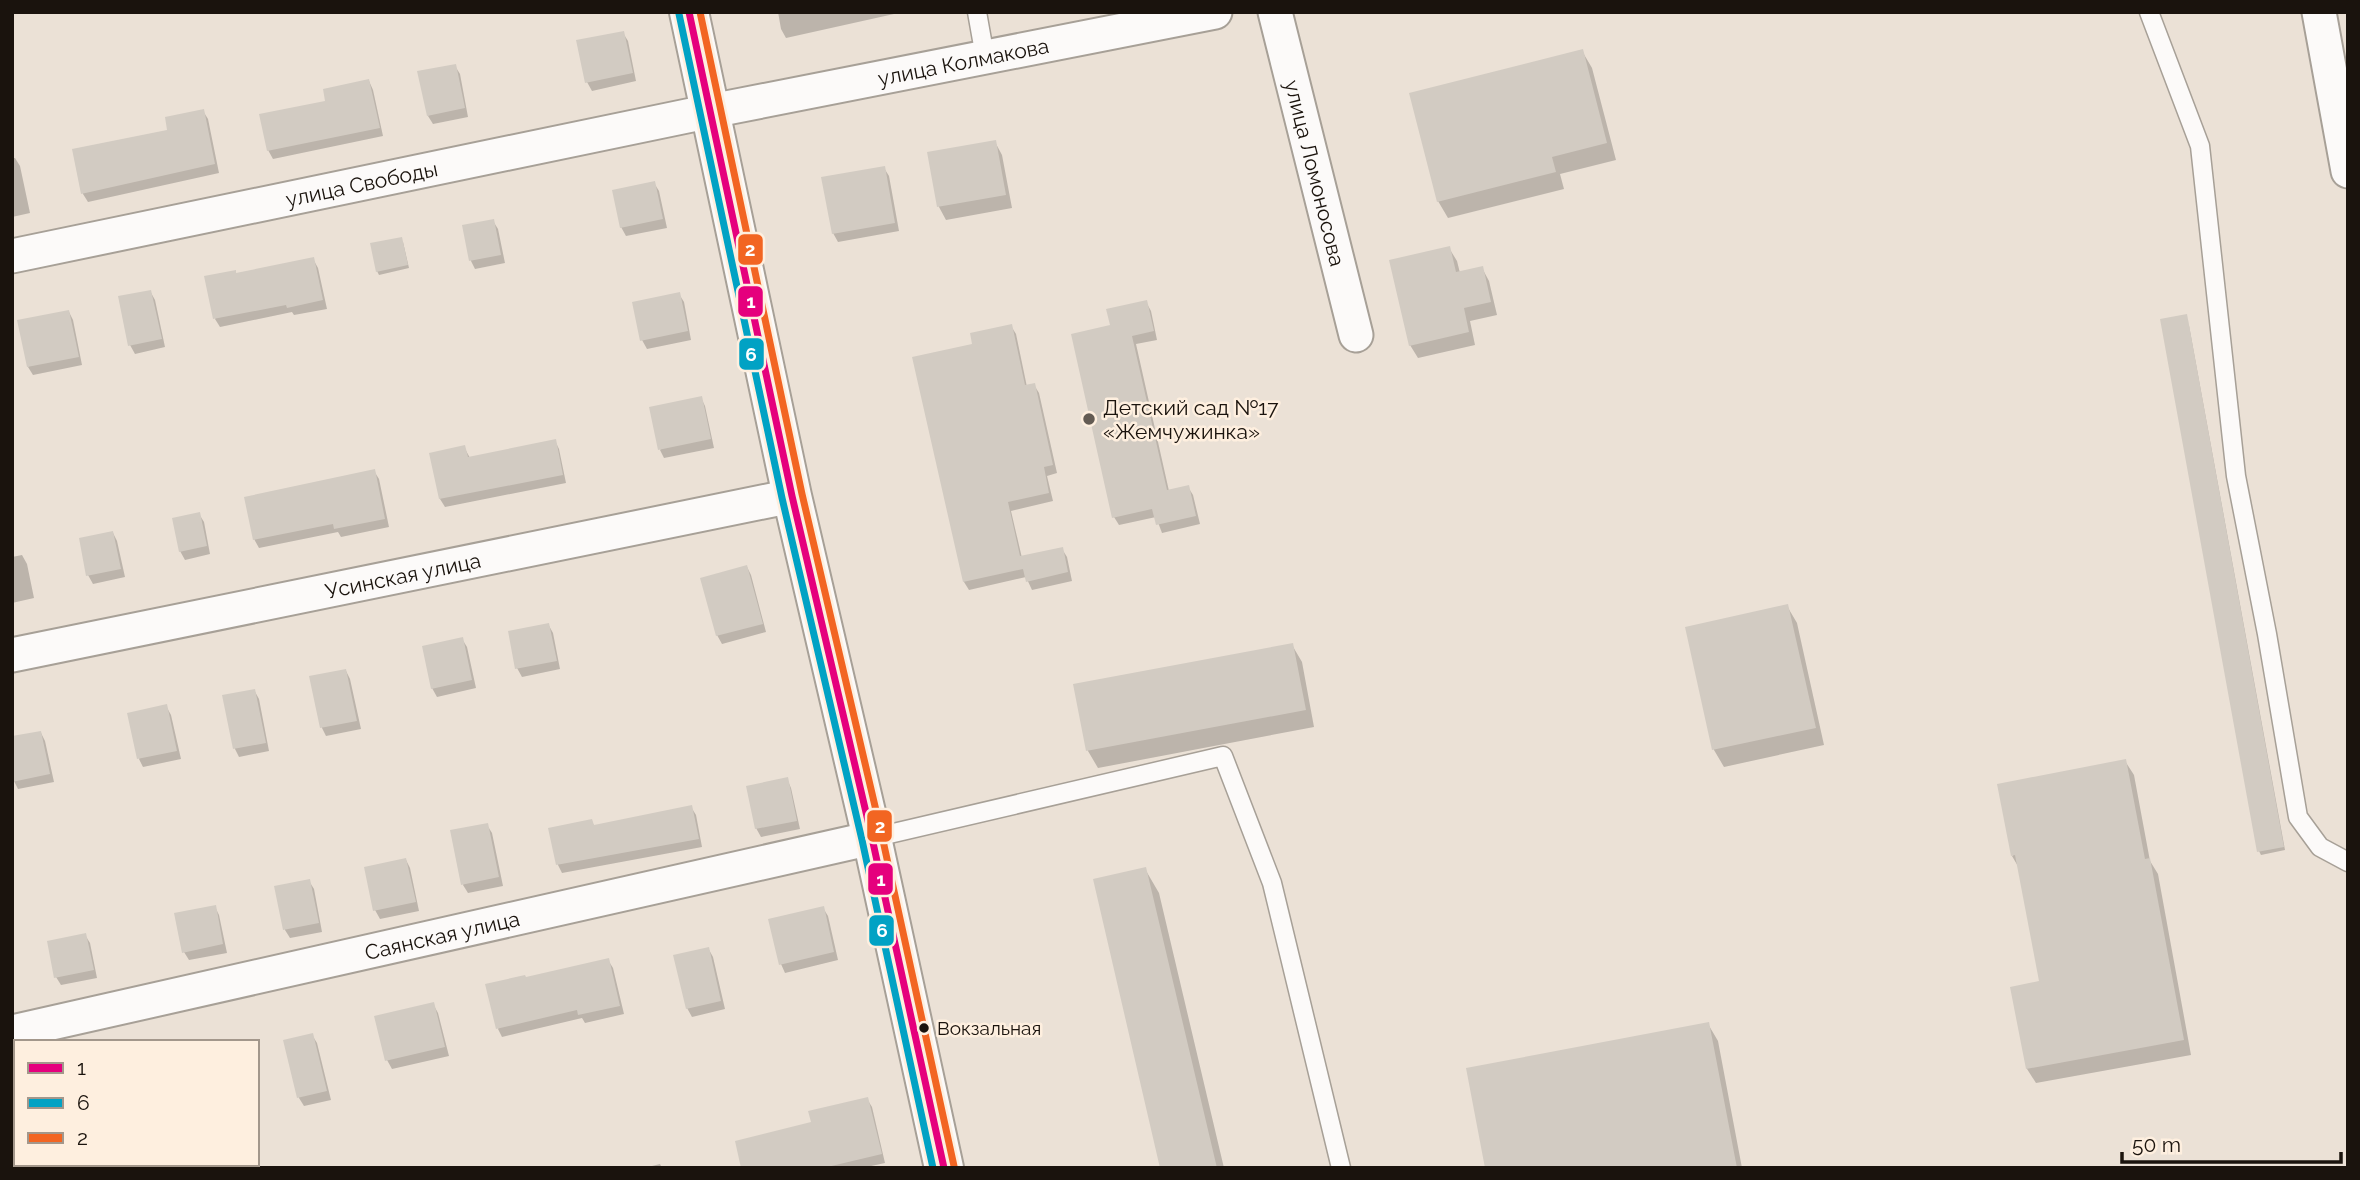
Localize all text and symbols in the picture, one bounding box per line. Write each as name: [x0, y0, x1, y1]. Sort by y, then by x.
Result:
street label: улица Колмакова: [876, 32, 1051, 90]
street label: улица Ломоносова: [1280, 77, 1351, 269]
street label: улица Свободы: [283, 156, 440, 211]
line badge: 2: [737, 233, 764, 266]
text: 2: [745, 238, 755, 260]
line badge: 1: [737, 285, 764, 318]
text: 1: [746, 290, 756, 312]
line badge: 6: [738, 337, 765, 371]
text: 6: [745, 343, 757, 365]
place label: Детский сад №17 «Жемчужинка»: [1103, 395, 1279, 444]
marker: Детский сад №17 «Жемчужинка»: [1081, 411, 1097, 427]
street label: Усинская улица: [323, 547, 483, 603]
line badge: 2: [866, 809, 893, 843]
text: 2: [875, 815, 885, 837]
line badge: 1: [867, 862, 894, 896]
text: 1: [876, 868, 886, 890]
street label: Саянская улица: [362, 905, 522, 965]
line badge: 6: [868, 914, 895, 947]
text: 6: [876, 919, 888, 941]
place label: Вокзальная: [937, 1017, 1041, 1039]
marker: Вокзальная: [917, 1021, 931, 1035]
legend: [14, 1040, 259, 1166]
text: 1: [77, 1055, 86, 1080]
text: 6: [77, 1090, 90, 1115]
scale bar: [2122, 1120, 2341, 1164]
text: 2: [77, 1125, 88, 1150]
text: 50 m: [2132, 1132, 2181, 1157]

